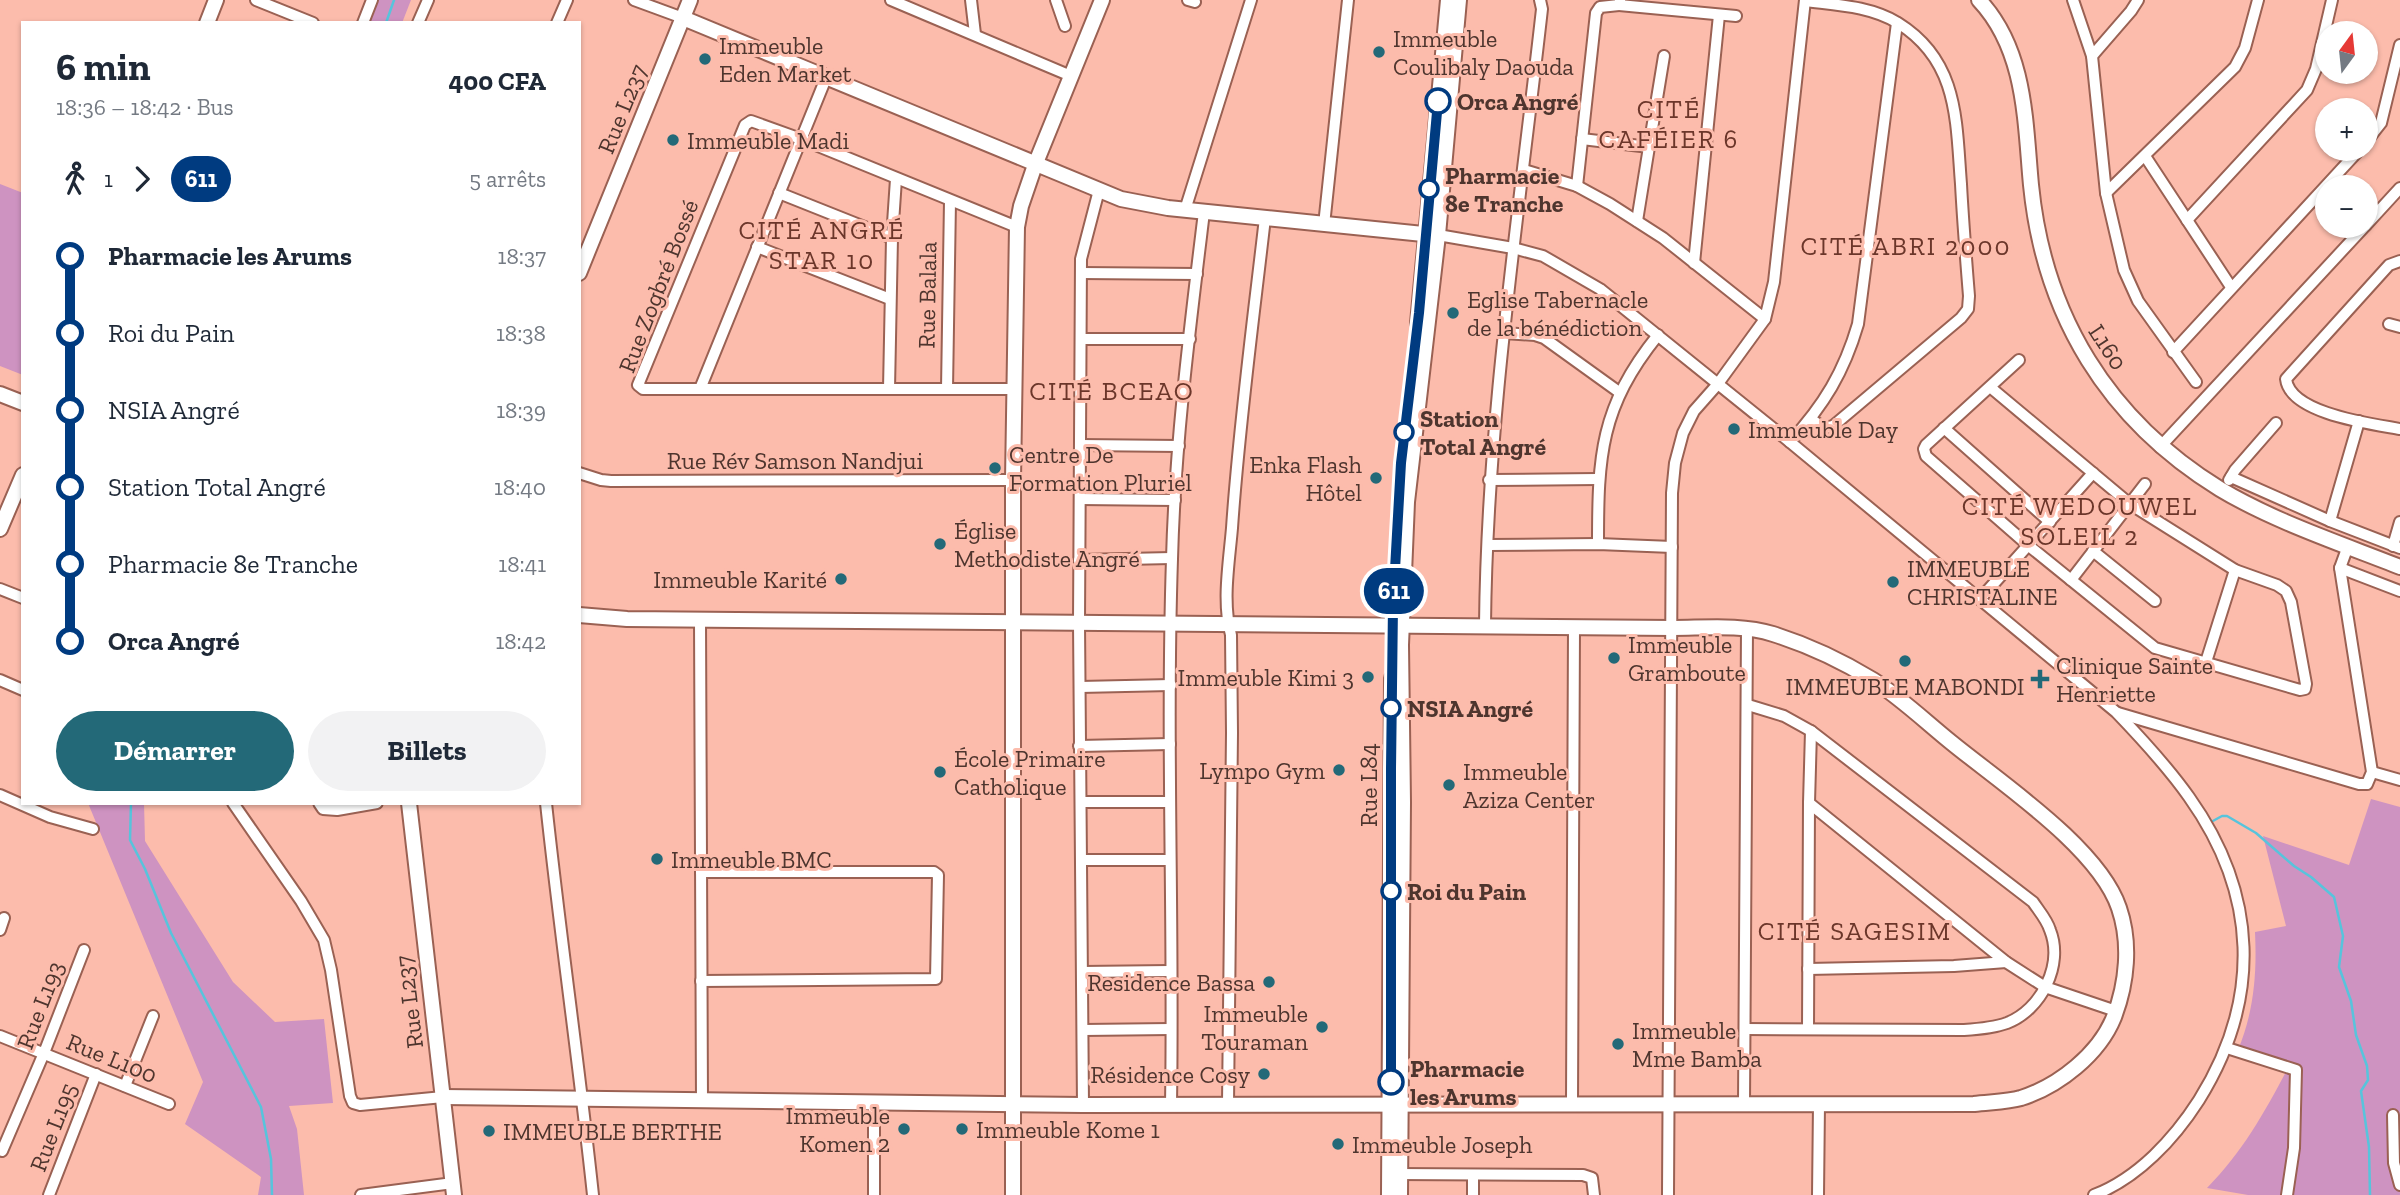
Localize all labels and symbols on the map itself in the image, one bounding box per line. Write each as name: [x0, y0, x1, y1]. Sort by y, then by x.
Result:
north arrow: [2315, 21, 2378, 84]
place label: Immeuble Coulibaly Daouda: [1393, 24, 1574, 81]
place label: Immeuble Eden Market: [719, 31, 852, 88]
marker: Immeuble Coulibaly Daouda: [1371, 44, 1387, 60]
marker: Immeuble Eden Market: [697, 51, 713, 67]
street label: Rue L237: [591, 60, 653, 158]
place label: Orca Angré: [1457, 87, 1579, 116]
marker: Orca Angré: [1425, 88, 1451, 114]
district label: CITÉ CAFÉIER 6: [1599, 93, 1739, 155]
place label: Immeuble Madi: [687, 126, 850, 155]
marker: Immeuble Madi: [665, 132, 681, 148]
place label: Pharmacie 8e Tranche: [1445, 161, 1564, 218]
marker: Pharmacie 8e Tranche: [1419, 179, 1439, 199]
street label: Rue Zogbré Bossé: [612, 195, 704, 377]
district label: CITÉ ANGRÉ STAR 10: [739, 214, 905, 276]
district label: CITÉ ABRI 2000: [1801, 230, 2011, 262]
street label: Rue Balala: [912, 241, 942, 349]
place label: Eglise Tabernacle de la bénédiction: [1467, 285, 1648, 342]
marker: Eglise Tabernacle de la bénédiction: [1445, 305, 1461, 321]
street label: L160: [2083, 319, 2133, 375]
district label: CITÉ BCEAO: [1029, 375, 1195, 407]
place label: Station Total Angré: [1420, 404, 1546, 461]
place label: Immeuble Day: [1748, 415, 1899, 444]
marker: Immeuble Day: [1726, 421, 1742, 437]
marker: Station Total Angré: [1394, 422, 1414, 442]
place label: Centre De Formation Pluriel: [1009, 440, 1192, 497]
street label: Rue Rév Samson Nandjui: [667, 446, 924, 475]
place label: Enka Flash Hôtel: [1249, 450, 1363, 507]
marker: Centre De Formation Pluriel: [987, 460, 1003, 476]
marker: Enka Flash Hôtel: [1368, 470, 1384, 486]
district label: CITÉ WEDOUWEL SOLEIL 2: [1962, 490, 2198, 552]
place label: Église Methodiste Angré: [954, 516, 1140, 573]
marker: Église Methodiste Angré: [932, 536, 948, 552]
place label: IMMEUBLE CHRISTALINE: [1907, 554, 2058, 611]
place label: Immeuble Karité: [653, 565, 827, 594]
line badge: 611: [1354, 568, 1434, 614]
marker: Immeuble Karité: [833, 571, 849, 587]
marker: IMMEUBLE CHRISTALINE: [1885, 574, 1901, 590]
place label: Immeuble Gramboute: [1628, 630, 1746, 687]
marker: Immeuble Gramboute: [1606, 650, 1622, 666]
place label: Clinique Sainte Henriette: [2056, 651, 2213, 708]
marker: IMMEUBLE MABONDI: [1897, 653, 1913, 669]
place label: Immeuble Kimi 3: [1177, 663, 1354, 692]
marker: Immeuble Kimi 3: [1360, 669, 1376, 685]
marker: Clinique Sainte Henriette: [2030, 669, 2050, 689]
place label: IMMEUBLE MABONDI: [1785, 672, 2025, 701]
place label: NSIA Angré: [1407, 694, 1534, 723]
marker: NSIA Angré: [1381, 698, 1401, 718]
street label: Rue L84: [1354, 743, 1383, 827]
place label: École Primaire Catholique: [954, 744, 1106, 801]
place label: Lympo Gym: [1199, 756, 1325, 785]
place label: Immeuble Aziza Center: [1463, 757, 1595, 814]
marker: Lympo Gym: [1331, 762, 1347, 778]
marker: École Primaire Catholique: [932, 764, 948, 780]
marker: Immeuble Aziza Center: [1441, 777, 1457, 793]
place label: Immeuble BMC: [671, 845, 832, 874]
marker: Immeuble BMC: [649, 851, 665, 867]
place label: Roi du Pain: [1407, 877, 1526, 906]
marker: Roi du Pain: [1381, 881, 1401, 901]
district label: CITÉ SAGESIM: [1758, 915, 1952, 947]
street label: Rue L237: [389, 954, 429, 1050]
street label: Rue L193: [10, 957, 70, 1053]
place label: Residence Bassa: [1087, 968, 1255, 997]
marker: Residence Bassa: [1261, 974, 1277, 990]
place label: Immeuble Touraman: [1201, 999, 1308, 1056]
place label: Immeuble Mme Bamba: [1632, 1016, 1762, 1073]
marker: Immeuble Touraman: [1314, 1019, 1330, 1035]
street label: Rue L100: [63, 1027, 161, 1089]
marker: Immeuble Mme Bamba: [1610, 1036, 1626, 1052]
place label: Pharmacie les Arums: [1410, 1054, 1525, 1111]
place label: Résidence Cosy: [1090, 1060, 1251, 1089]
marker: Résidence Cosy: [1256, 1066, 1272, 1082]
marker: Pharmacie les Arums: [1378, 1069, 1404, 1095]
street label: Rue L195: [23, 1079, 83, 1175]
place label: Immeuble Komen 2: [786, 1101, 890, 1158]
place label: Immeuble Kome 1: [976, 1115, 1160, 1144]
place label: IMMEUBLE BERTHE: [503, 1117, 722, 1146]
marker: Immeuble Komen 2: [896, 1121, 912, 1137]
marker: Immeuble Kome 1: [954, 1121, 970, 1137]
marker: IMMEUBLE BERTHE: [481, 1123, 497, 1139]
place label: Immeuble Joseph: [1352, 1130, 1533, 1159]
marker: Immeuble Joseph: [1330, 1136, 1346, 1152]

